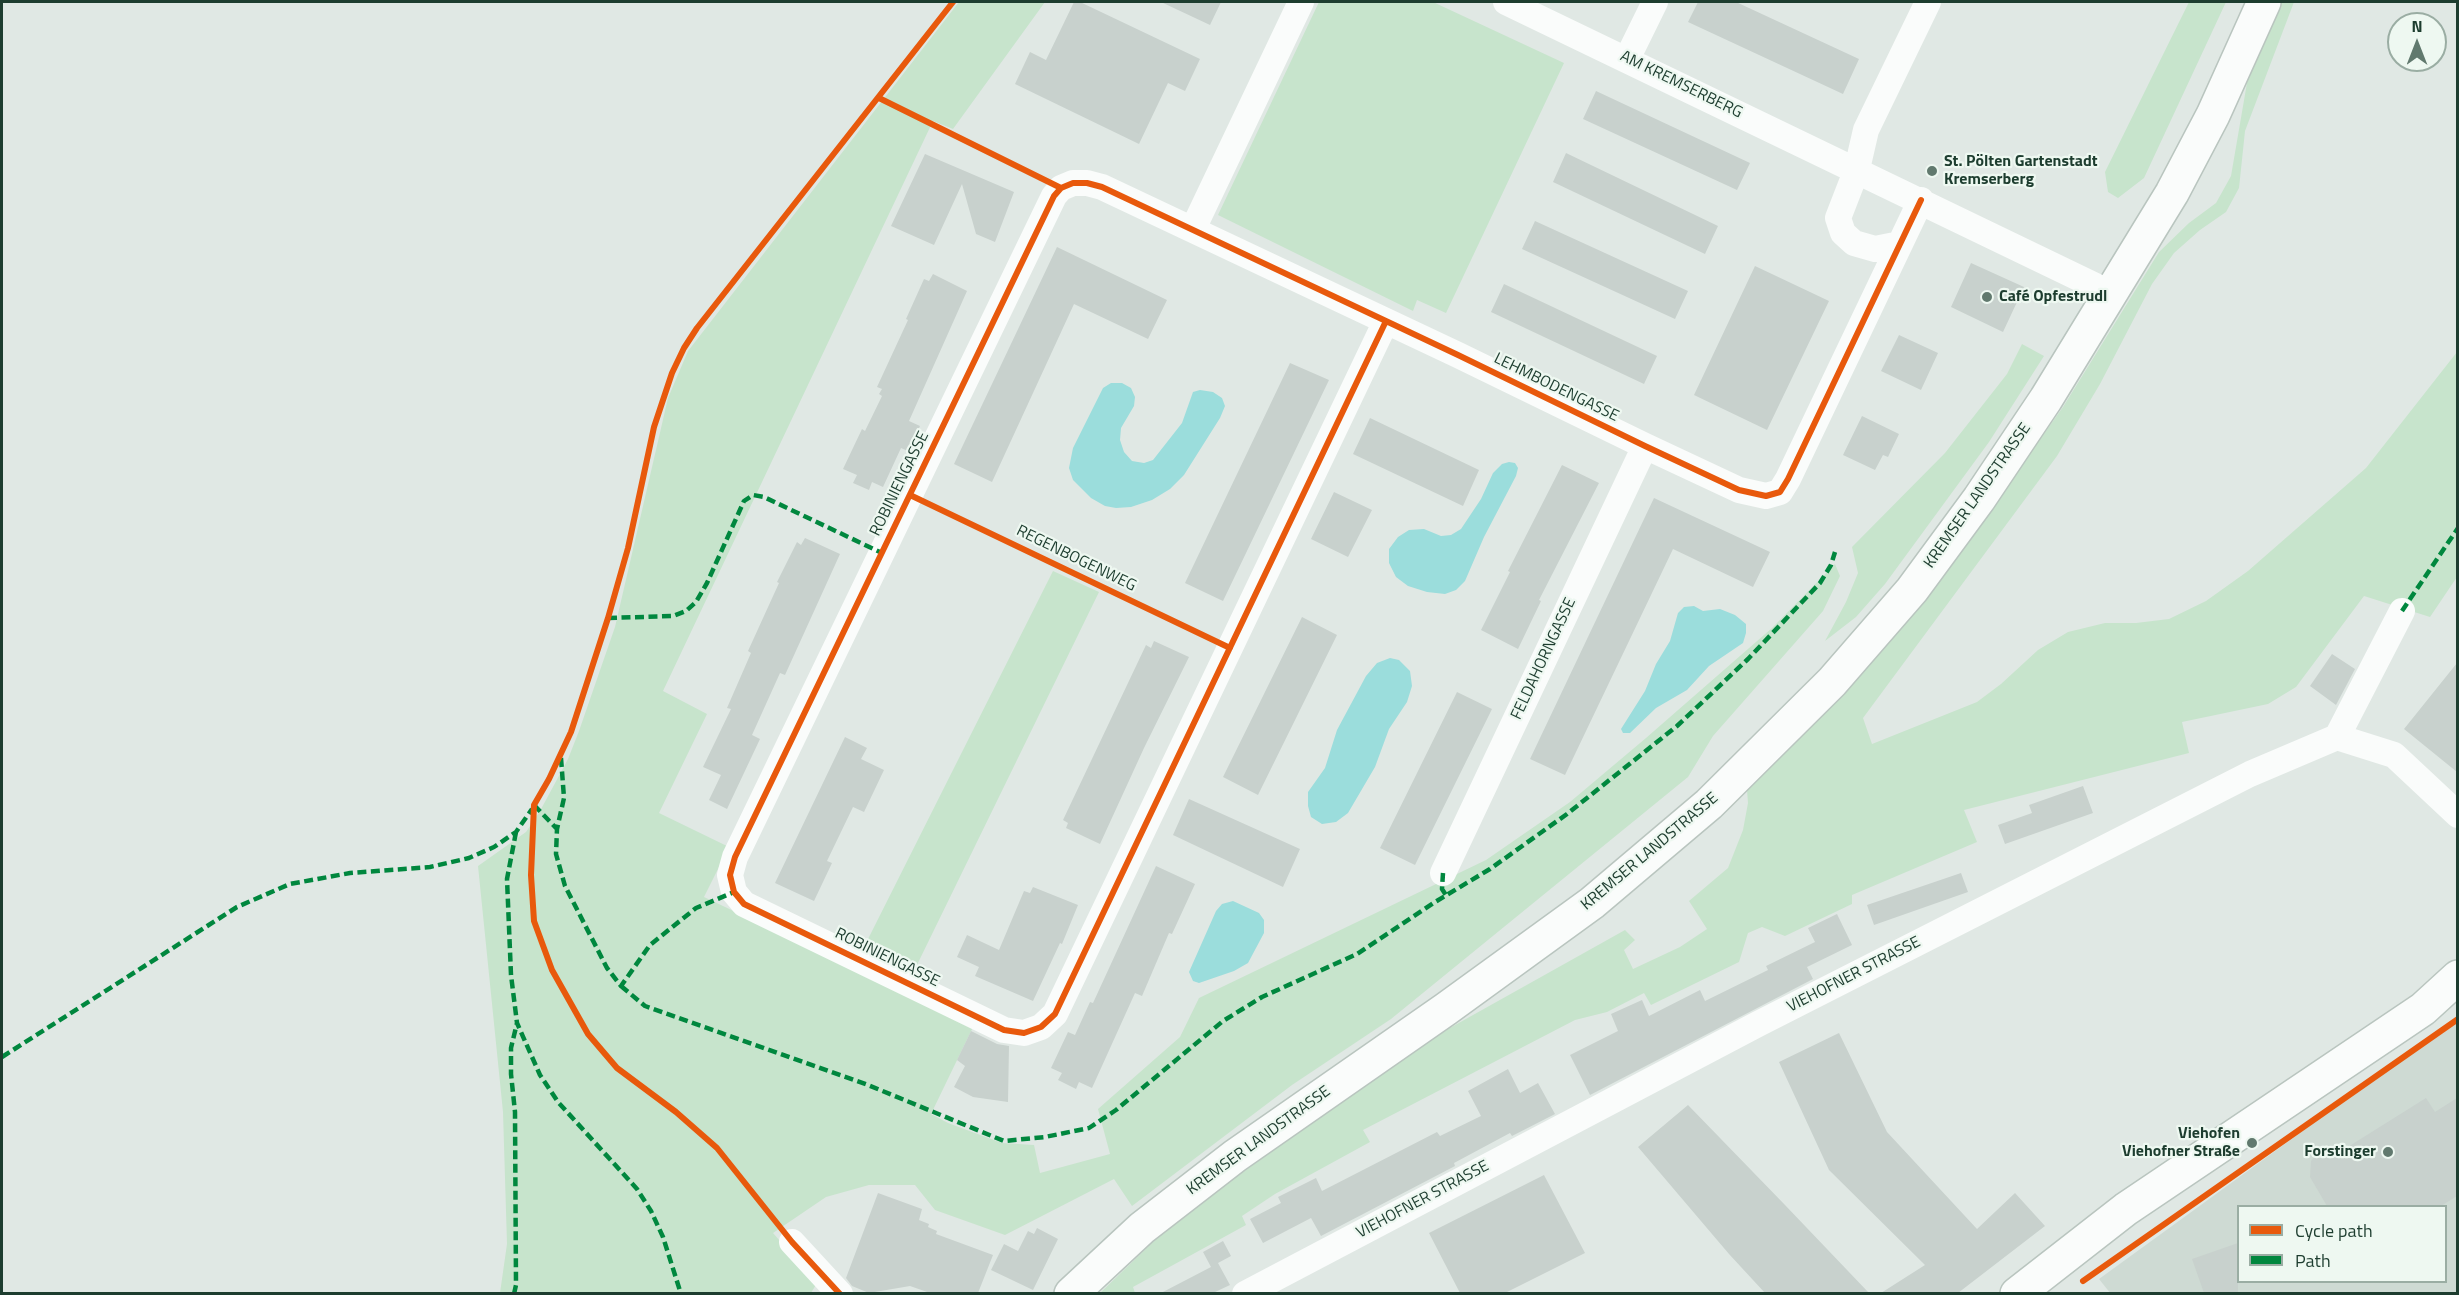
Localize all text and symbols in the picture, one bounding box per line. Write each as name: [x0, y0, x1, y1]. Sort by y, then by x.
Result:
north arrow: [2387, 12, 2447, 72]
text: N: [2411, 14, 2423, 38]
street label: AM KREMSERBERG: [1617, 47, 1745, 123]
place label: St. Pölten Gartenstadt Kremserberg: [1944, 152, 2098, 190]
marker: St. Pölten Gartenstadt Kremserberg: [1925, 164, 1939, 178]
place label: Café Opfestrudl: [1999, 287, 2107, 307]
marker: Café Opfestrudl: [1980, 290, 1994, 304]
street label: LEHMBODENGASSE: [1490, 349, 1622, 427]
street label: KREMSER LANDSTRASSE: [1921, 420, 2035, 572]
street label: ROBINIENGASSE: [866, 429, 934, 539]
street label: REGENBOGENWEG: [1013, 522, 1139, 596]
street label: FELDAHORNGASSE: [1507, 595, 1581, 723]
street label: KREMSER LANDSTRASSE: [1578, 789, 1722, 915]
street label: ROBINIENGASSE: [832, 924, 942, 992]
street label: VIEHOFNER STRASSE: [1784, 933, 1924, 1017]
street label: KREMSER LANDSTRASSE: [1183, 1082, 1335, 1200]
place label: Viehofen Viehofner Straße: [2122, 1124, 2240, 1162]
marker: Viehofen Viehofner Straße: [2245, 1136, 2259, 1150]
place label: Forstinger: [2304, 1142, 2376, 1162]
marker: Forstinger: [2381, 1145, 2395, 1159]
street label: VIEHOFNER STRASSE: [1353, 1157, 1493, 1243]
legend: [2237, 1205, 2447, 1283]
text: Cycle path: [2295, 1217, 2373, 1244]
text: Path: [2295, 1247, 2331, 1274]

